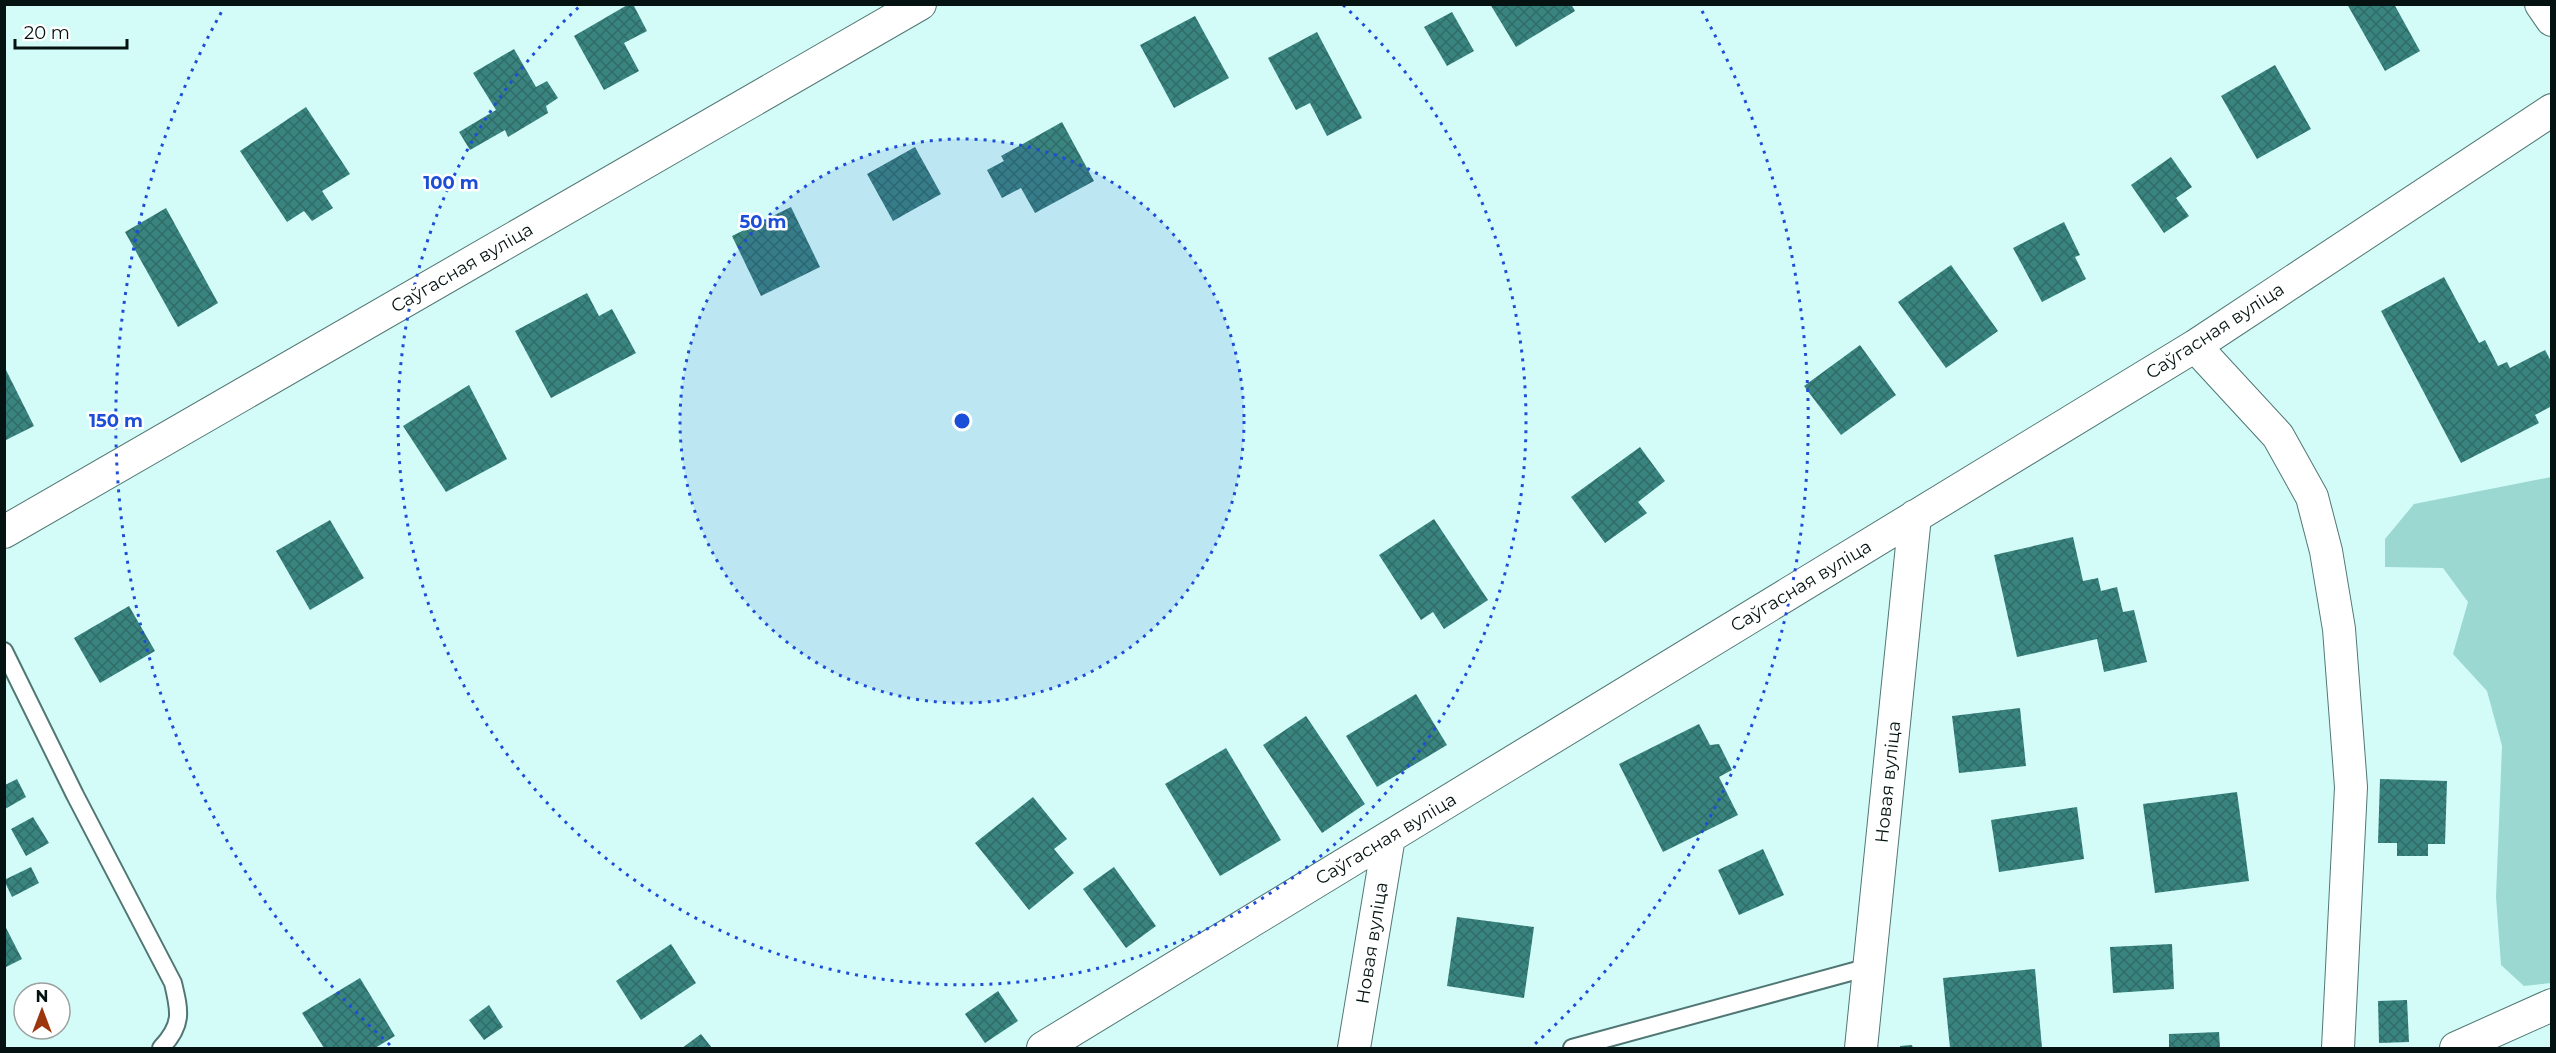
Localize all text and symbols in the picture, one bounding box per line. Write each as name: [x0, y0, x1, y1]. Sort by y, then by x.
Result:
scale bar: [15, 12, 128, 50]
text: 20 m: [24, 22, 70, 44]
text: 100 m: [423, 172, 479, 194]
text: 50 m: [740, 211, 786, 233]
street label: Саўгасная вуліца: [387, 218, 537, 318]
street label: Саўгасная вуліца: [2142, 278, 2288, 384]
text: 150 m: [89, 410, 143, 432]
centre of rings: [952, 411, 972, 431]
street label: Саўгасная вуліца: [1727, 535, 1875, 637]
street label: Новая вуліца: [1871, 720, 1905, 844]
street label: Саўгасная вуліца: [1312, 788, 1460, 890]
street label: Новая вуліца: [1352, 881, 1392, 1005]
north arrow: [12, 981, 72, 1041]
text: N: [36, 987, 48, 1006]

